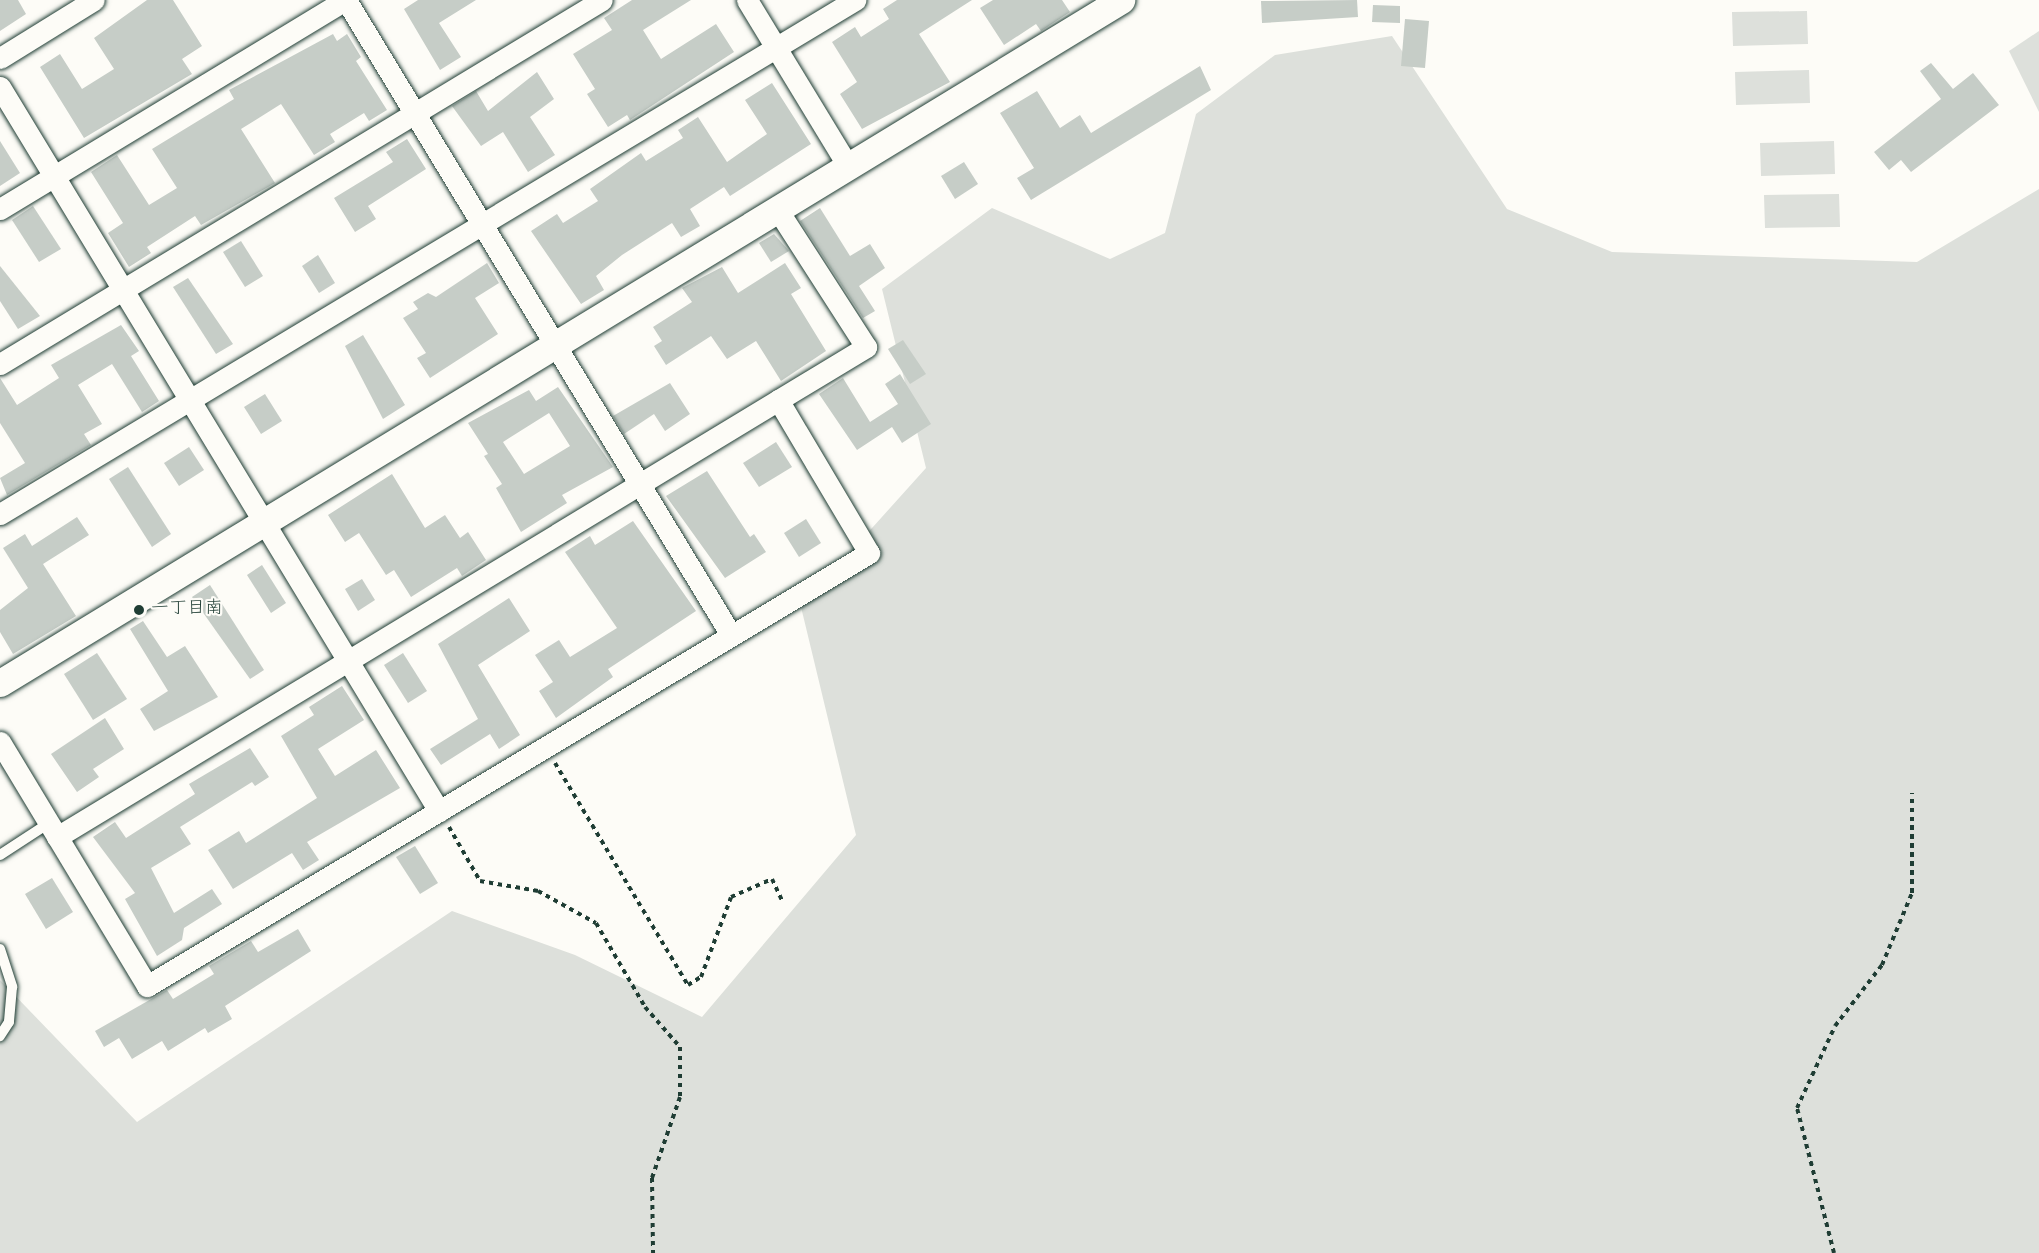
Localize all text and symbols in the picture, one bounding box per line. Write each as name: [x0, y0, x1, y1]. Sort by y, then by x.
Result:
place label: 一丁目南: [151, 599, 223, 621]
marker: 一丁目南: [132, 603, 146, 617]

